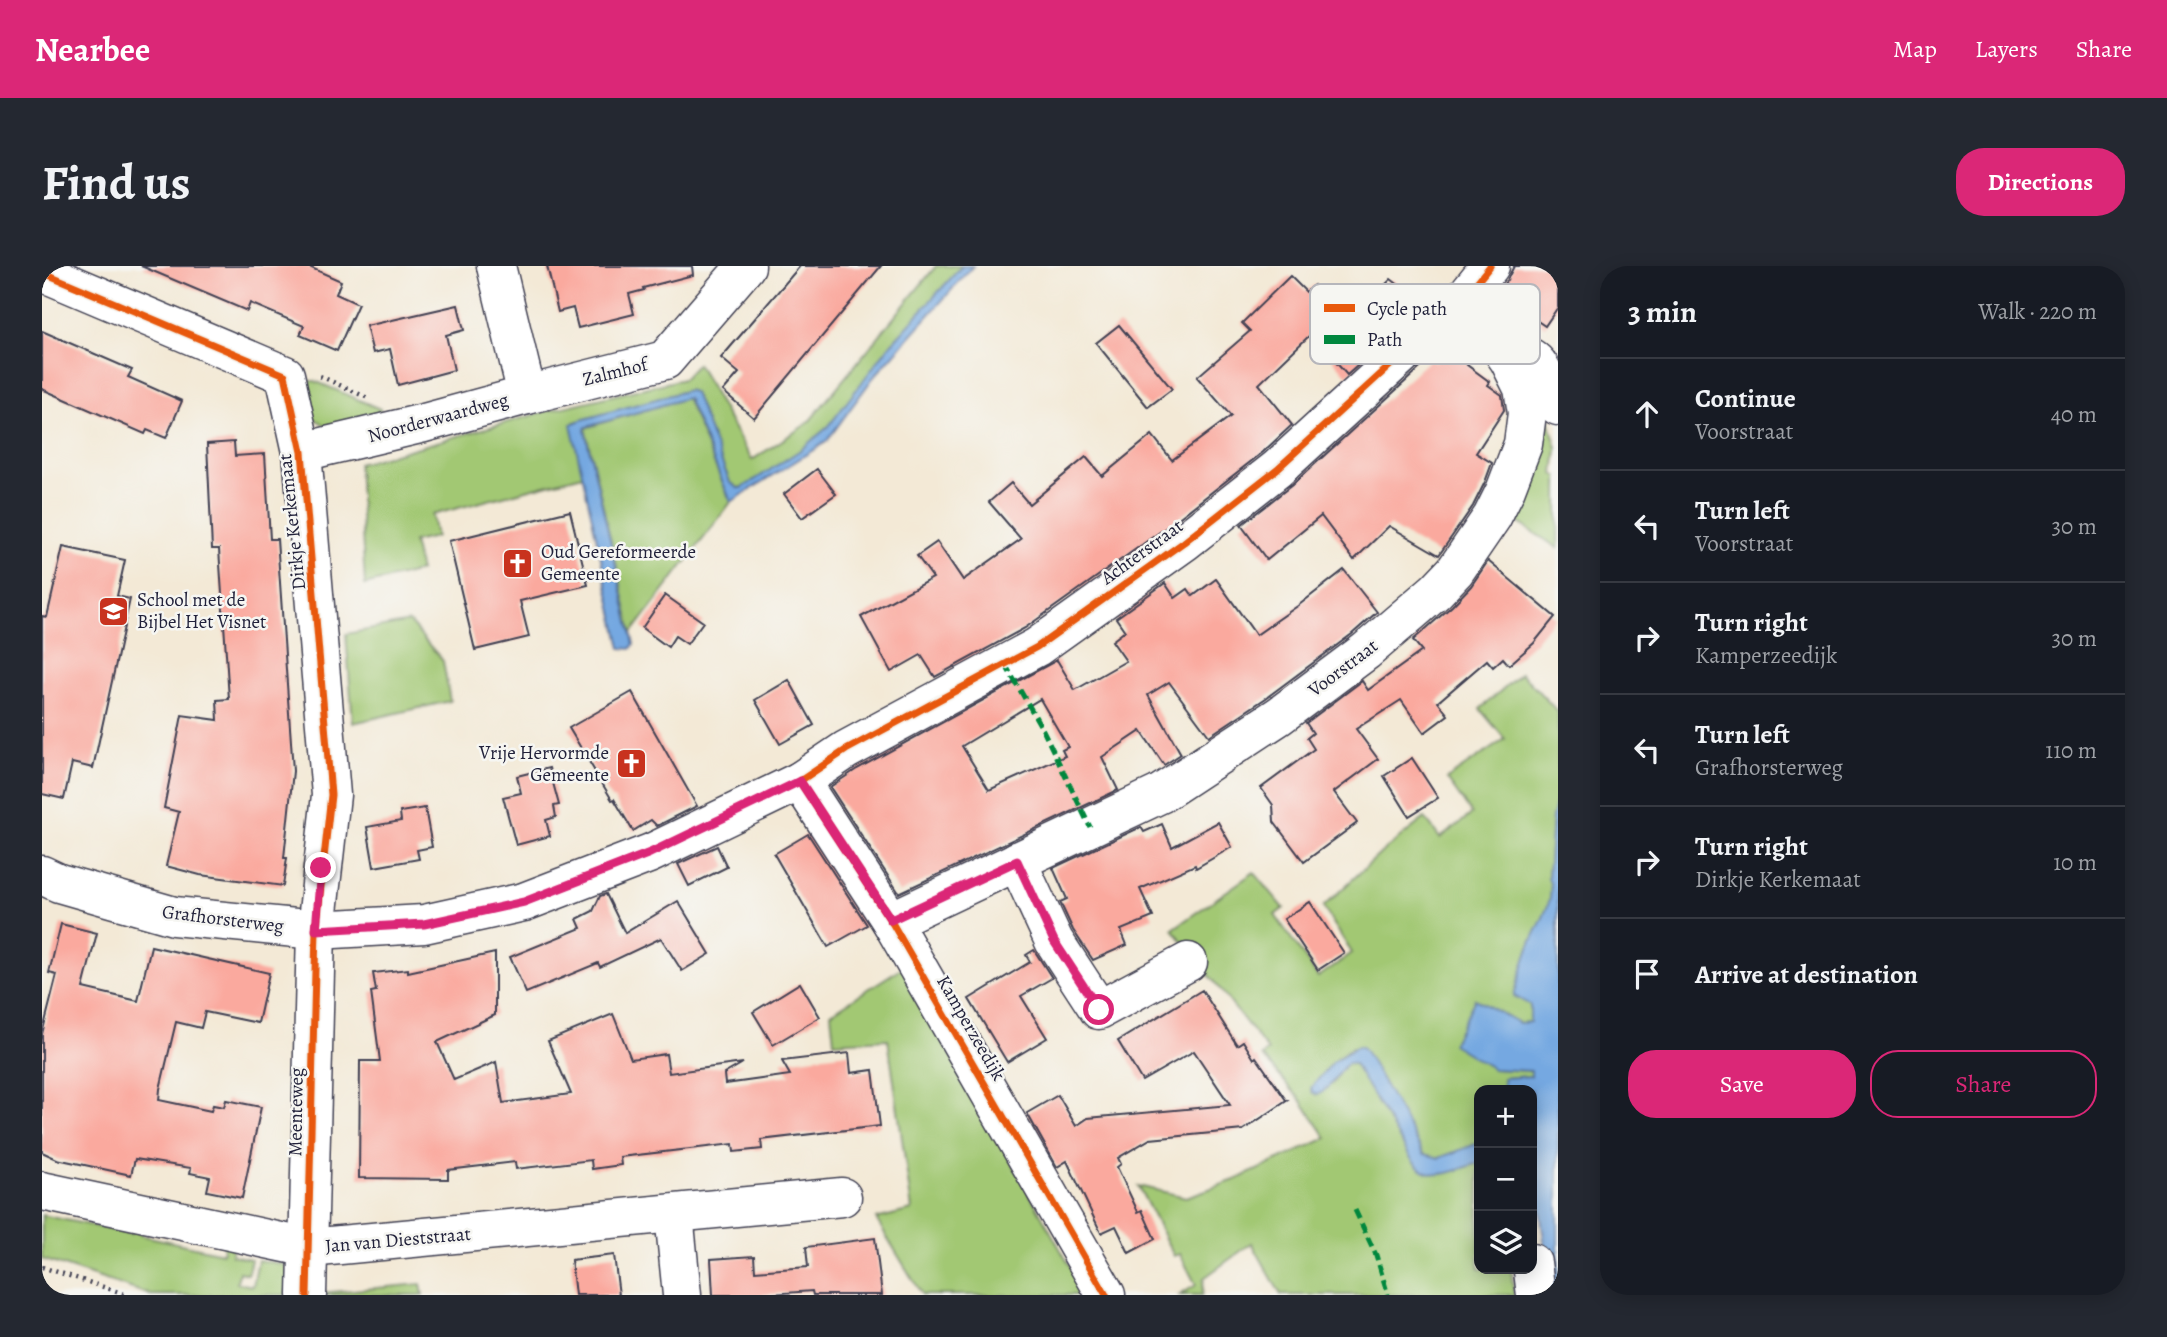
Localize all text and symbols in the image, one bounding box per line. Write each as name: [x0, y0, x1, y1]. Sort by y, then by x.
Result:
text: Nearbee: [35, 27, 150, 72]
text: Map: [1893, 33, 1937, 65]
text: Layers: [1975, 33, 2038, 65]
text: Share: [2076, 33, 2132, 65]
button: Directions: [1956, 148, 2125, 216]
text: Find us: [42, 149, 190, 216]
legend: [1310, 284, 1540, 364]
text: 3 min: [1628, 292, 1697, 332]
text: Cycle path: [1367, 296, 1447, 322]
text: Walk · 220 m: [1978, 296, 2097, 327]
text: Path: [1367, 327, 1402, 353]
street label: Zalmhof: [580, 351, 653, 393]
text: Continue: [1695, 381, 1796, 416]
street label: Noorderwaardweg: [365, 387, 512, 449]
icon: ahead: [1628, 395, 1666, 433]
text: 40 m: [2051, 399, 2097, 430]
text: Voorstraat: [1695, 416, 1793, 447]
street label: Dirkje Kerkemaat: [272, 453, 312, 591]
text: Turn left: [1695, 493, 1790, 528]
icon: left: [1628, 507, 1666, 545]
text: 30 m: [2051, 511, 2097, 542]
street label: Achterstraat: [1095, 513, 1188, 591]
text: Voorstraat: [1695, 528, 1793, 559]
place label: Oud Gereformeerde Gemeente: [541, 539, 696, 587]
church icon: Oud Gereformeerde Gemeente: [501, 546, 535, 580]
place label: School met de Bijbel Het Visnet: [137, 587, 266, 635]
school or university icon: School met de Bijbel Het Visnet: [97, 594, 131, 628]
text: Turn right: [1695, 605, 1808, 640]
icon: right: [1628, 619, 1666, 657]
text: 30 m: [2051, 623, 2097, 654]
street label: Voorstraat: [1302, 633, 1383, 703]
text: Kamperzeedijk: [1695, 640, 1838, 671]
text: Turn left: [1695, 717, 1790, 752]
icon: left: [1628, 731, 1666, 769]
text: 110 m: [2045, 735, 2097, 766]
place label: Vrije Hervormde Gemeente: [478, 740, 609, 788]
church icon: Vrije Hervormde Gemeente: [615, 747, 649, 781]
text: Grafhorsterweg: [1695, 752, 1843, 783]
text: Turn right: [1695, 829, 1808, 864]
icon: right: [1628, 843, 1666, 881]
text: 10 m: [2053, 847, 2097, 878]
route end: [305, 852, 336, 883]
text: Dirkje Kerkemaat: [1695, 864, 1861, 895]
street label: Grafhorsterweg: [161, 899, 286, 939]
icon: arrive: [1628, 955, 1666, 993]
text: Arrive at destination: [1695, 957, 1918, 992]
street label: Kamperzeedijk: [930, 971, 1012, 1086]
route start: [1083, 994, 1114, 1025]
button: Save: [1628, 1050, 1856, 1118]
button: Share: [1870, 1050, 2097, 1118]
street label: Meenteweg: [282, 1067, 310, 1157]
map controls: [1474, 1085, 1537, 1274]
button: +: [1474, 1085, 1537, 1148]
button: −: [1474, 1148, 1537, 1211]
button: layers: [1474, 1211, 1537, 1274]
street label: Jan van Dieststraat: [324, 1221, 472, 1259]

